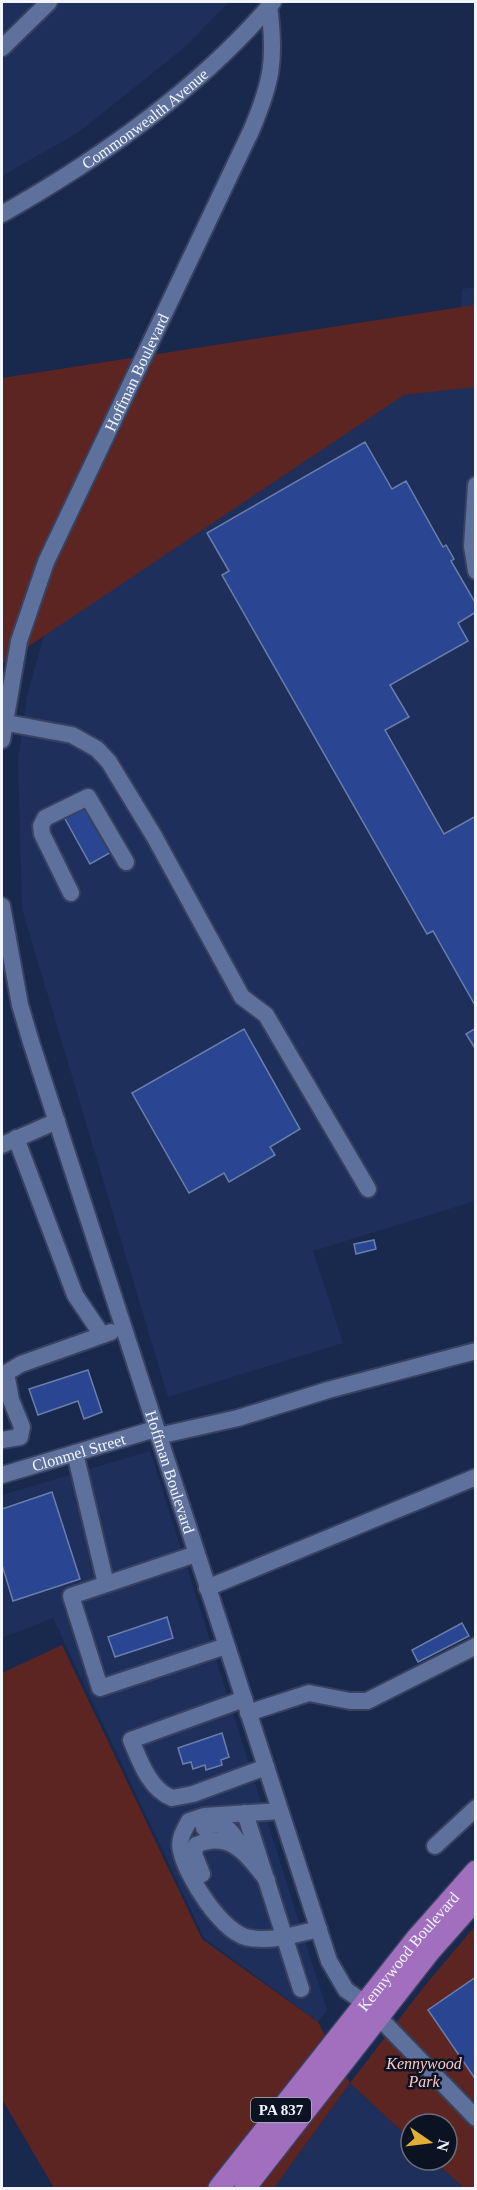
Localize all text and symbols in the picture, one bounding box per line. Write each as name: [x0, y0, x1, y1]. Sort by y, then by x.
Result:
street label: Commonwealth Avenue: [78, 65, 211, 172]
street label: Hoffman Boulevard: [101, 311, 171, 434]
street label: Hoffman Boulevard: [142, 1408, 198, 1535]
street label: Clonmel Street: [30, 1430, 128, 1474]
street label: Kennywood Boulevard: [354, 1888, 462, 2014]
park label: Kennywood Park: [385, 2055, 463, 2090]
road number: PA 837: [251, 2098, 311, 2122]
north arrow: [399, 2112, 459, 2172]
text: N: [433, 2138, 453, 2154]

